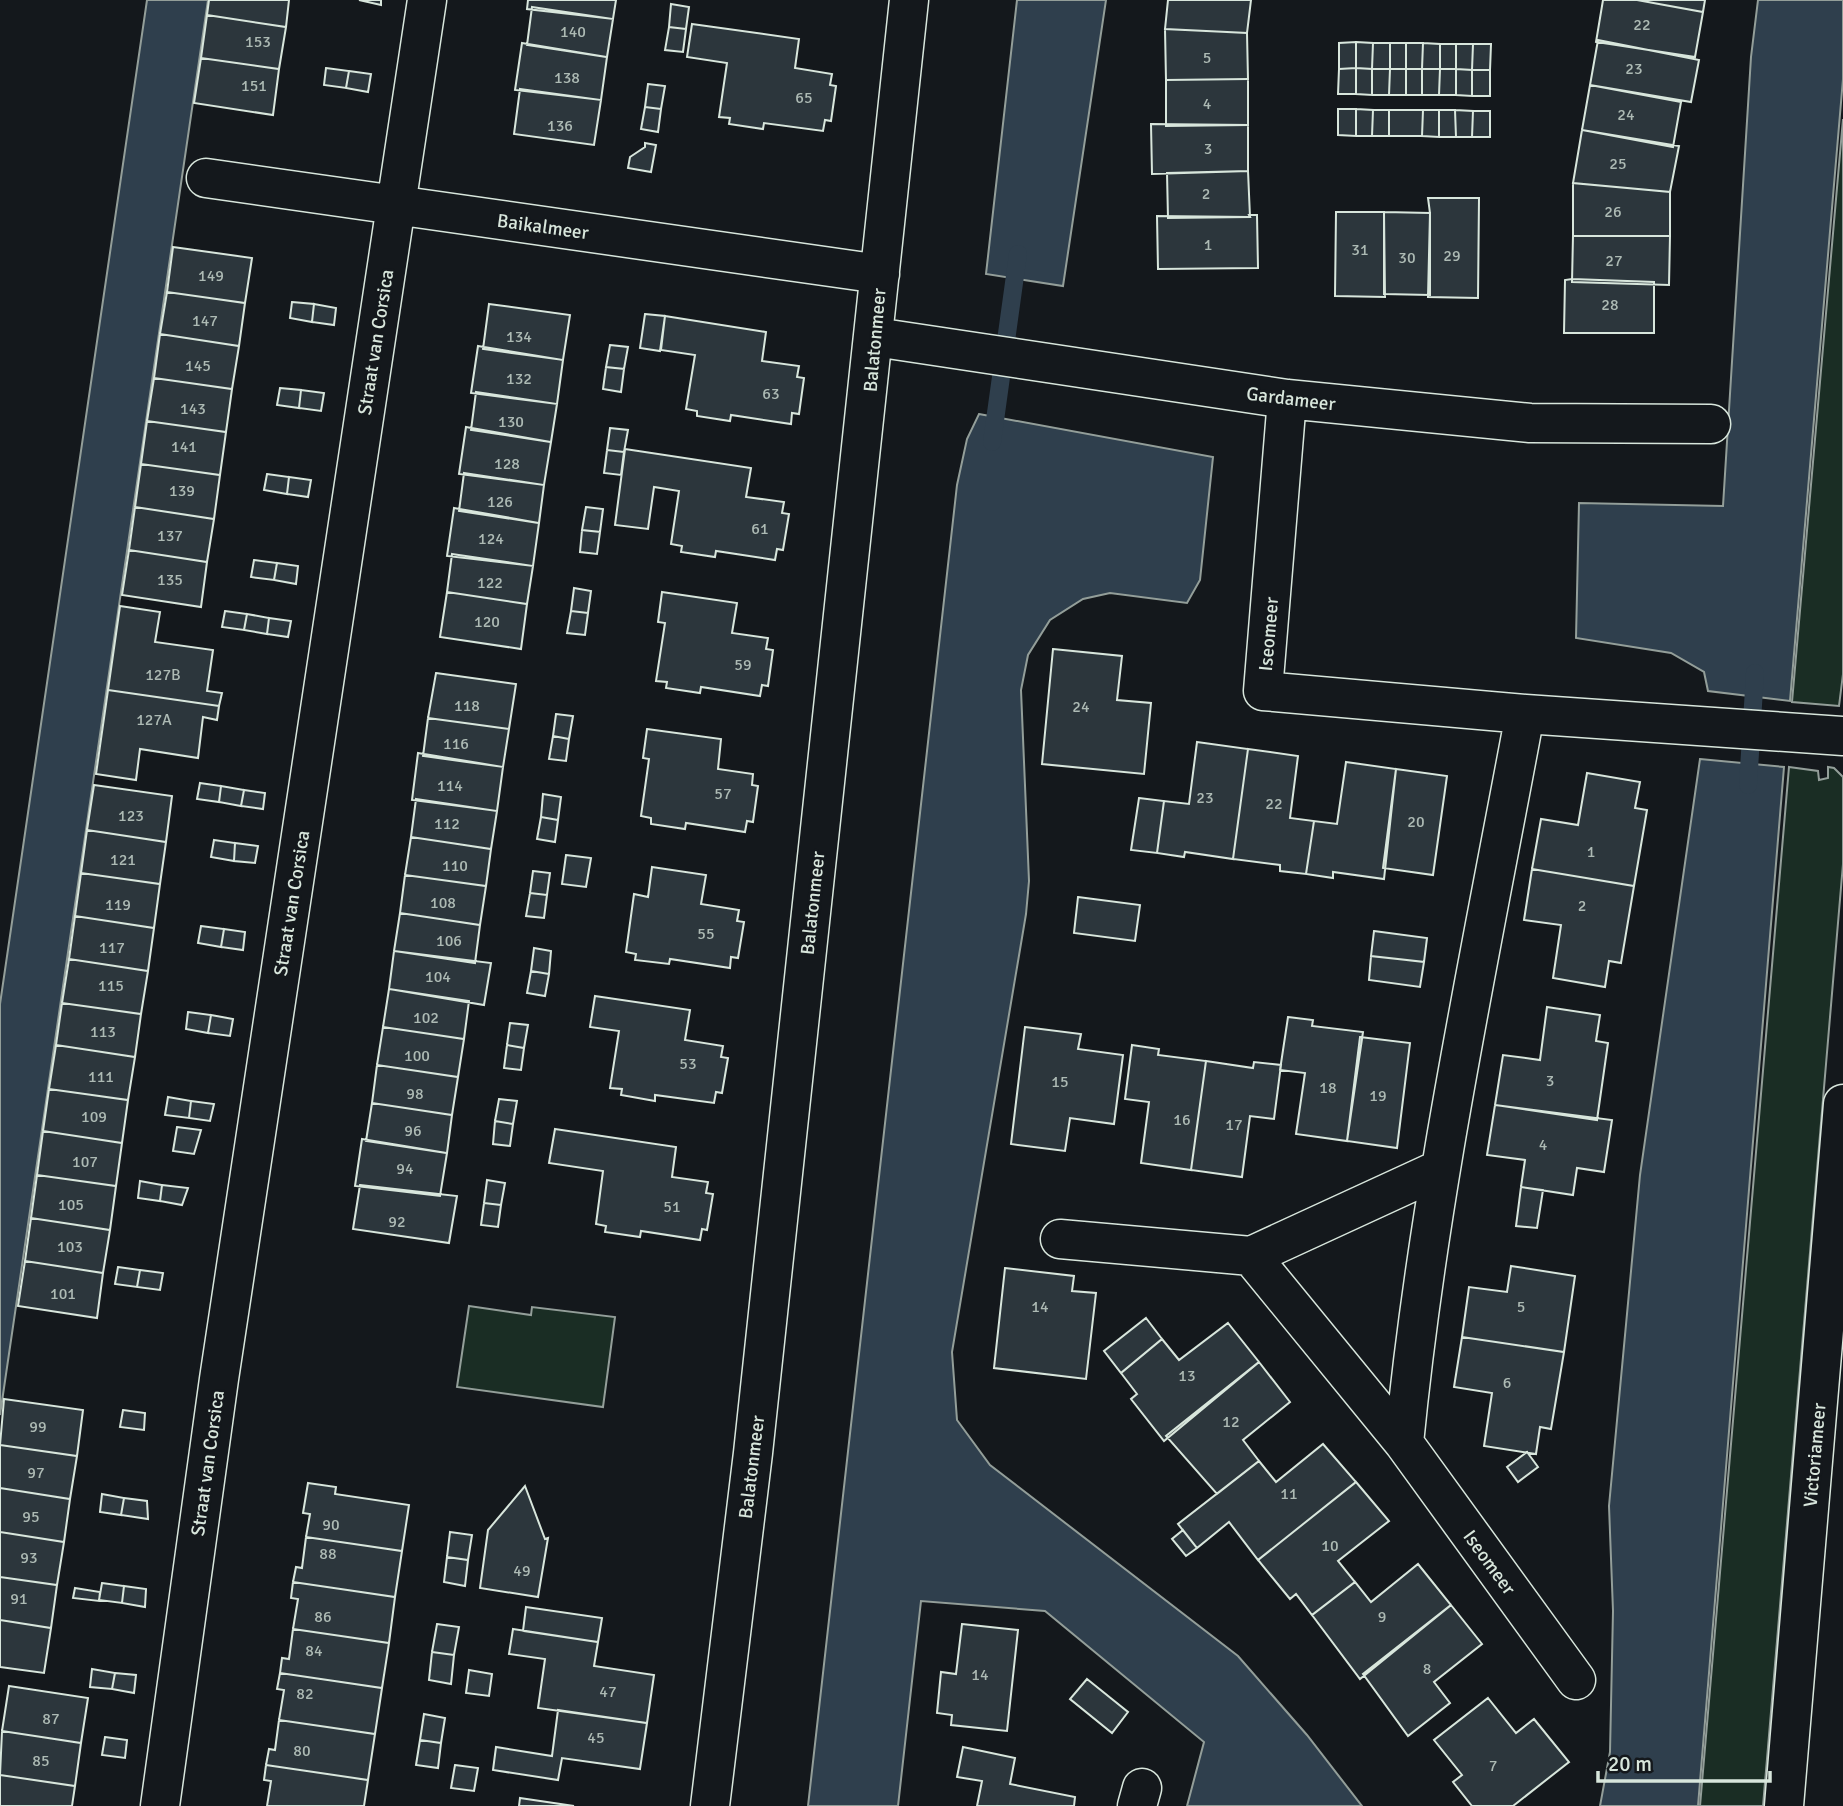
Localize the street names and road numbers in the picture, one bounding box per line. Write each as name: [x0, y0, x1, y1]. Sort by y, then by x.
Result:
street label: Baikalmeer: [496, 209, 590, 245]
street label: Straat van Corsica: [353, 268, 399, 417]
street label: Balatonmeer: [859, 287, 891, 393]
street label: Gardameer: [1245, 382, 1337, 416]
street label: Iseomeer: [1254, 596, 1284, 672]
street label: Straat van Corsica: [269, 829, 315, 978]
street label: Balatonmeer: [796, 850, 830, 956]
street label: Straat van Corsica: [186, 1389, 230, 1538]
street label: Victoriameer: [1798, 1402, 1832, 1508]
street label: Balatonmeer: [734, 1414, 770, 1520]
street label: Iseomeer: [1458, 1525, 1521, 1600]

